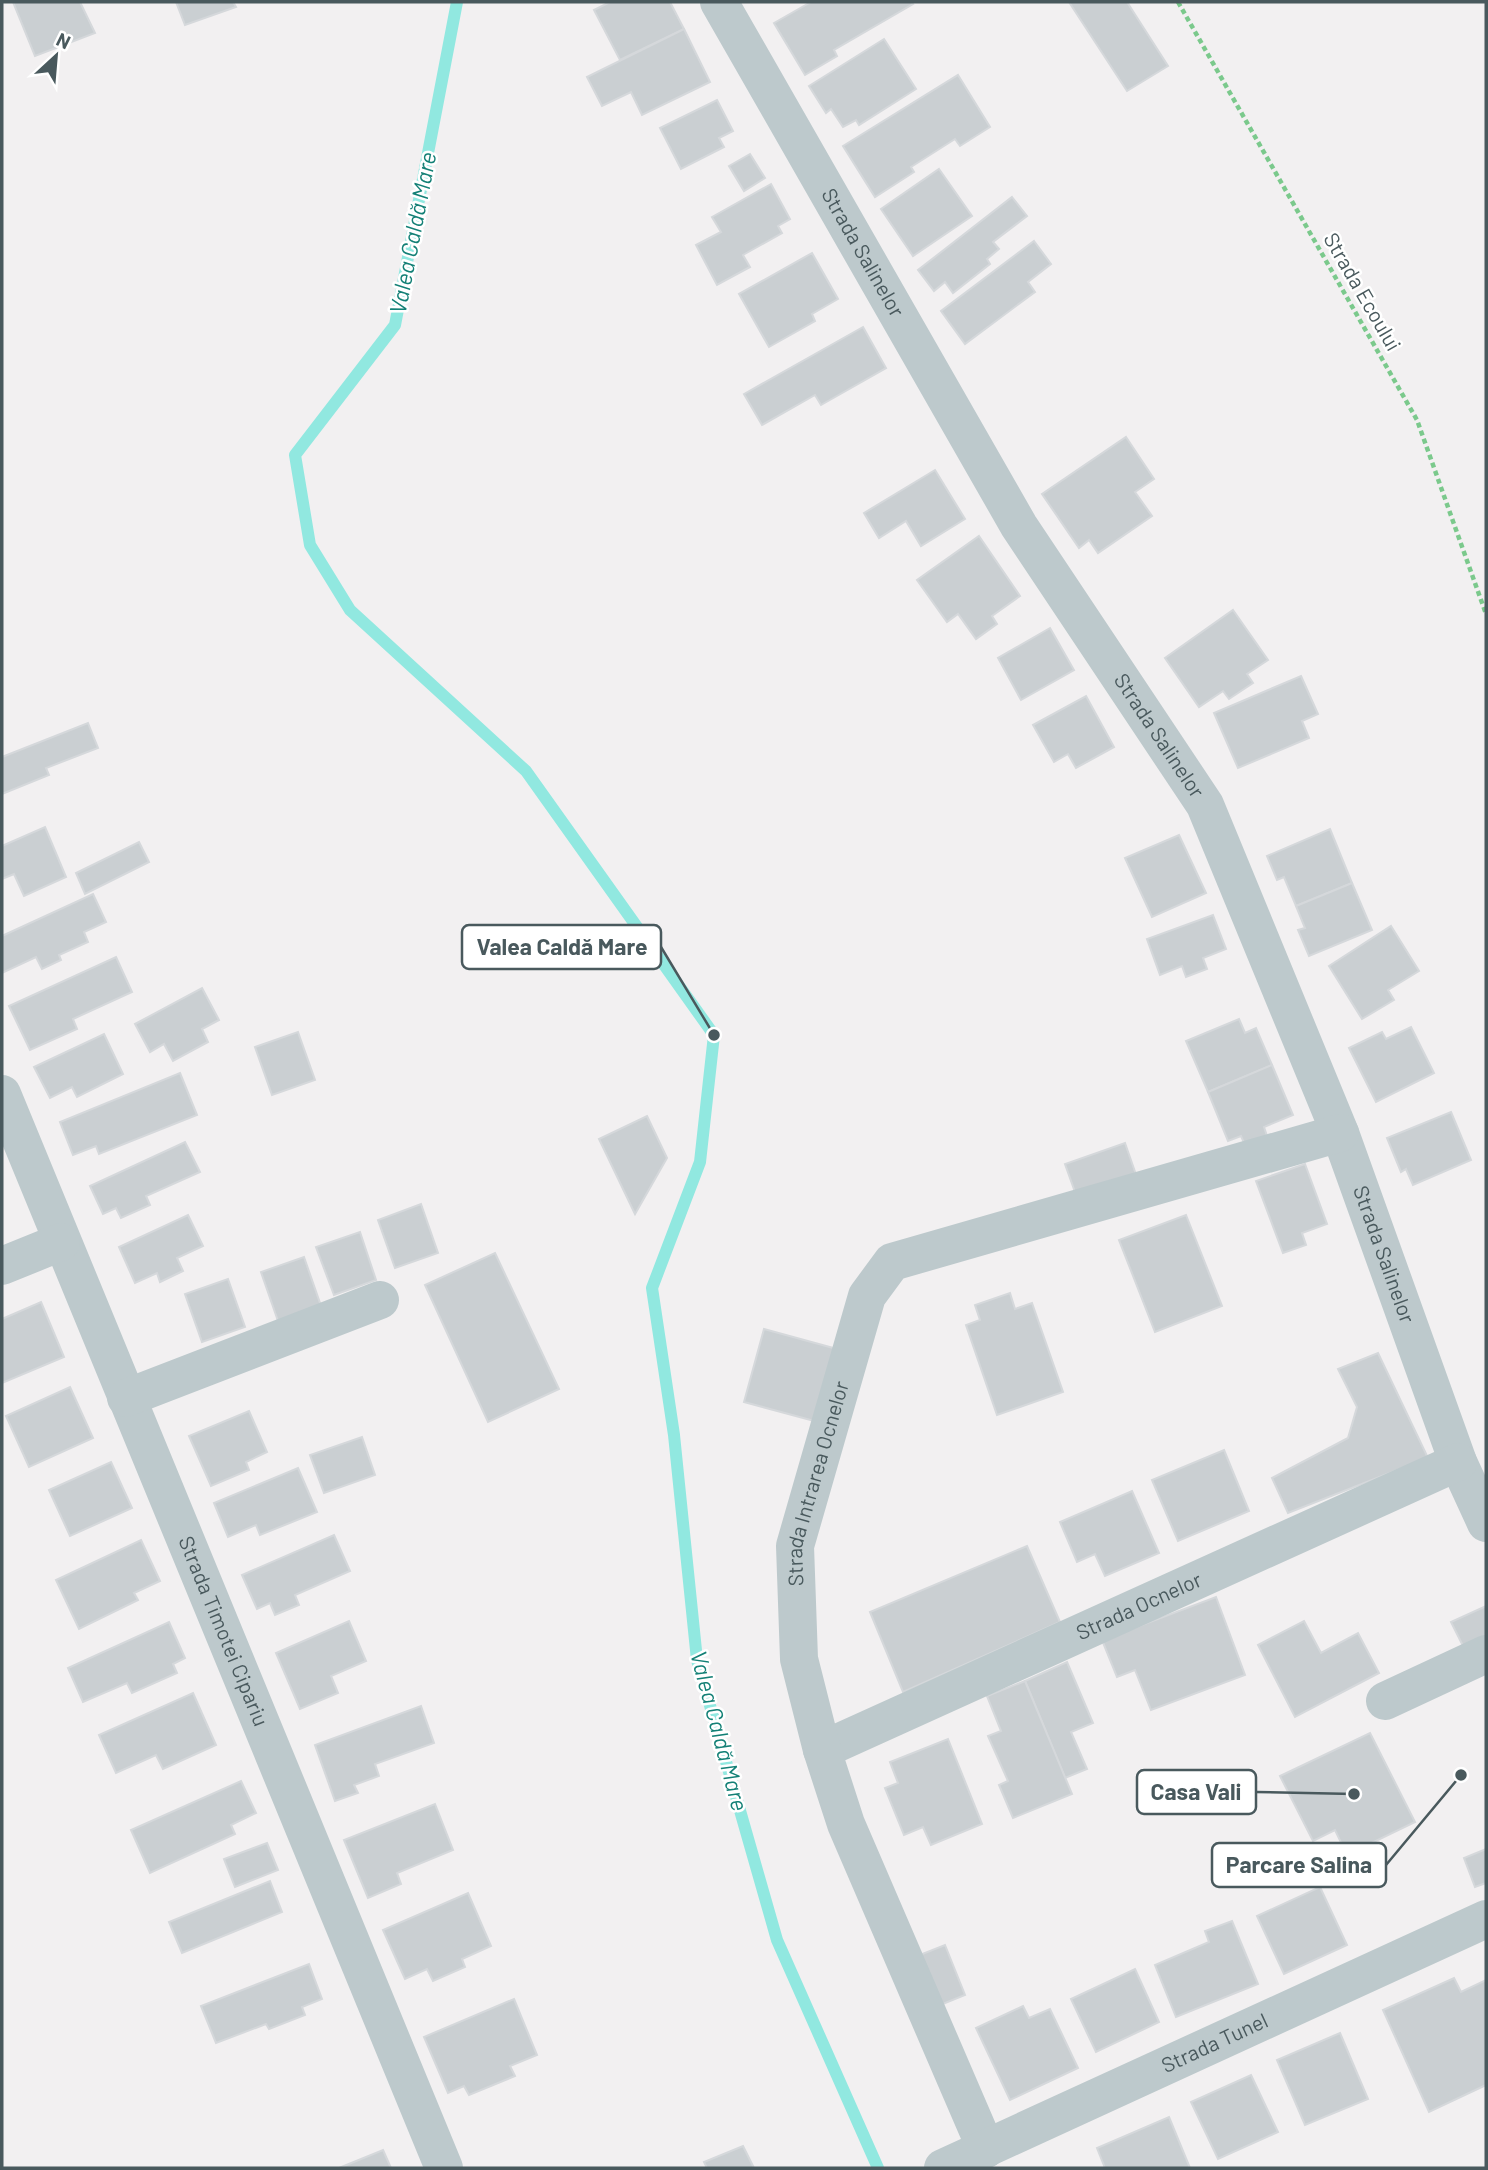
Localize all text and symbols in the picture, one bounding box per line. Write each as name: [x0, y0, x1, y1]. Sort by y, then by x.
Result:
north arrow: [21, 21, 91, 91]
text: N: [53, 27, 74, 53]
water label: Valea Caldă Mare: [383, 149, 441, 316]
street label: Strada Salinelor: [817, 183, 911, 321]
street label: Strada Ecoului: [1319, 228, 1407, 355]
street label: Strada Salinelor: [1110, 668, 1211, 802]
callout: Valea Caldă Mare: [462, 925, 661, 969]
text: Valea Caldă Mare: [477, 932, 647, 960]
street label: Strada Salinelor: [1349, 1182, 1421, 1327]
street label: Strada Intrarea Ocnelor: [781, 1377, 853, 1587]
street label: Strada Timotei Cipariu: [174, 1532, 275, 1729]
street label: Strada Ocnelor: [1072, 1566, 1205, 1644]
water label: Valea Caldă Mare: [685, 1648, 755, 1814]
callout: Casa Vali: [1137, 1770, 1256, 1814]
text: Casa Vali: [1151, 1777, 1241, 1805]
callout: Parcare Salina: [1212, 1843, 1386, 1887]
text: Parcare Salina: [1226, 1850, 1372, 1878]
street label: Strada Tunel: [1157, 2007, 1271, 2077]

